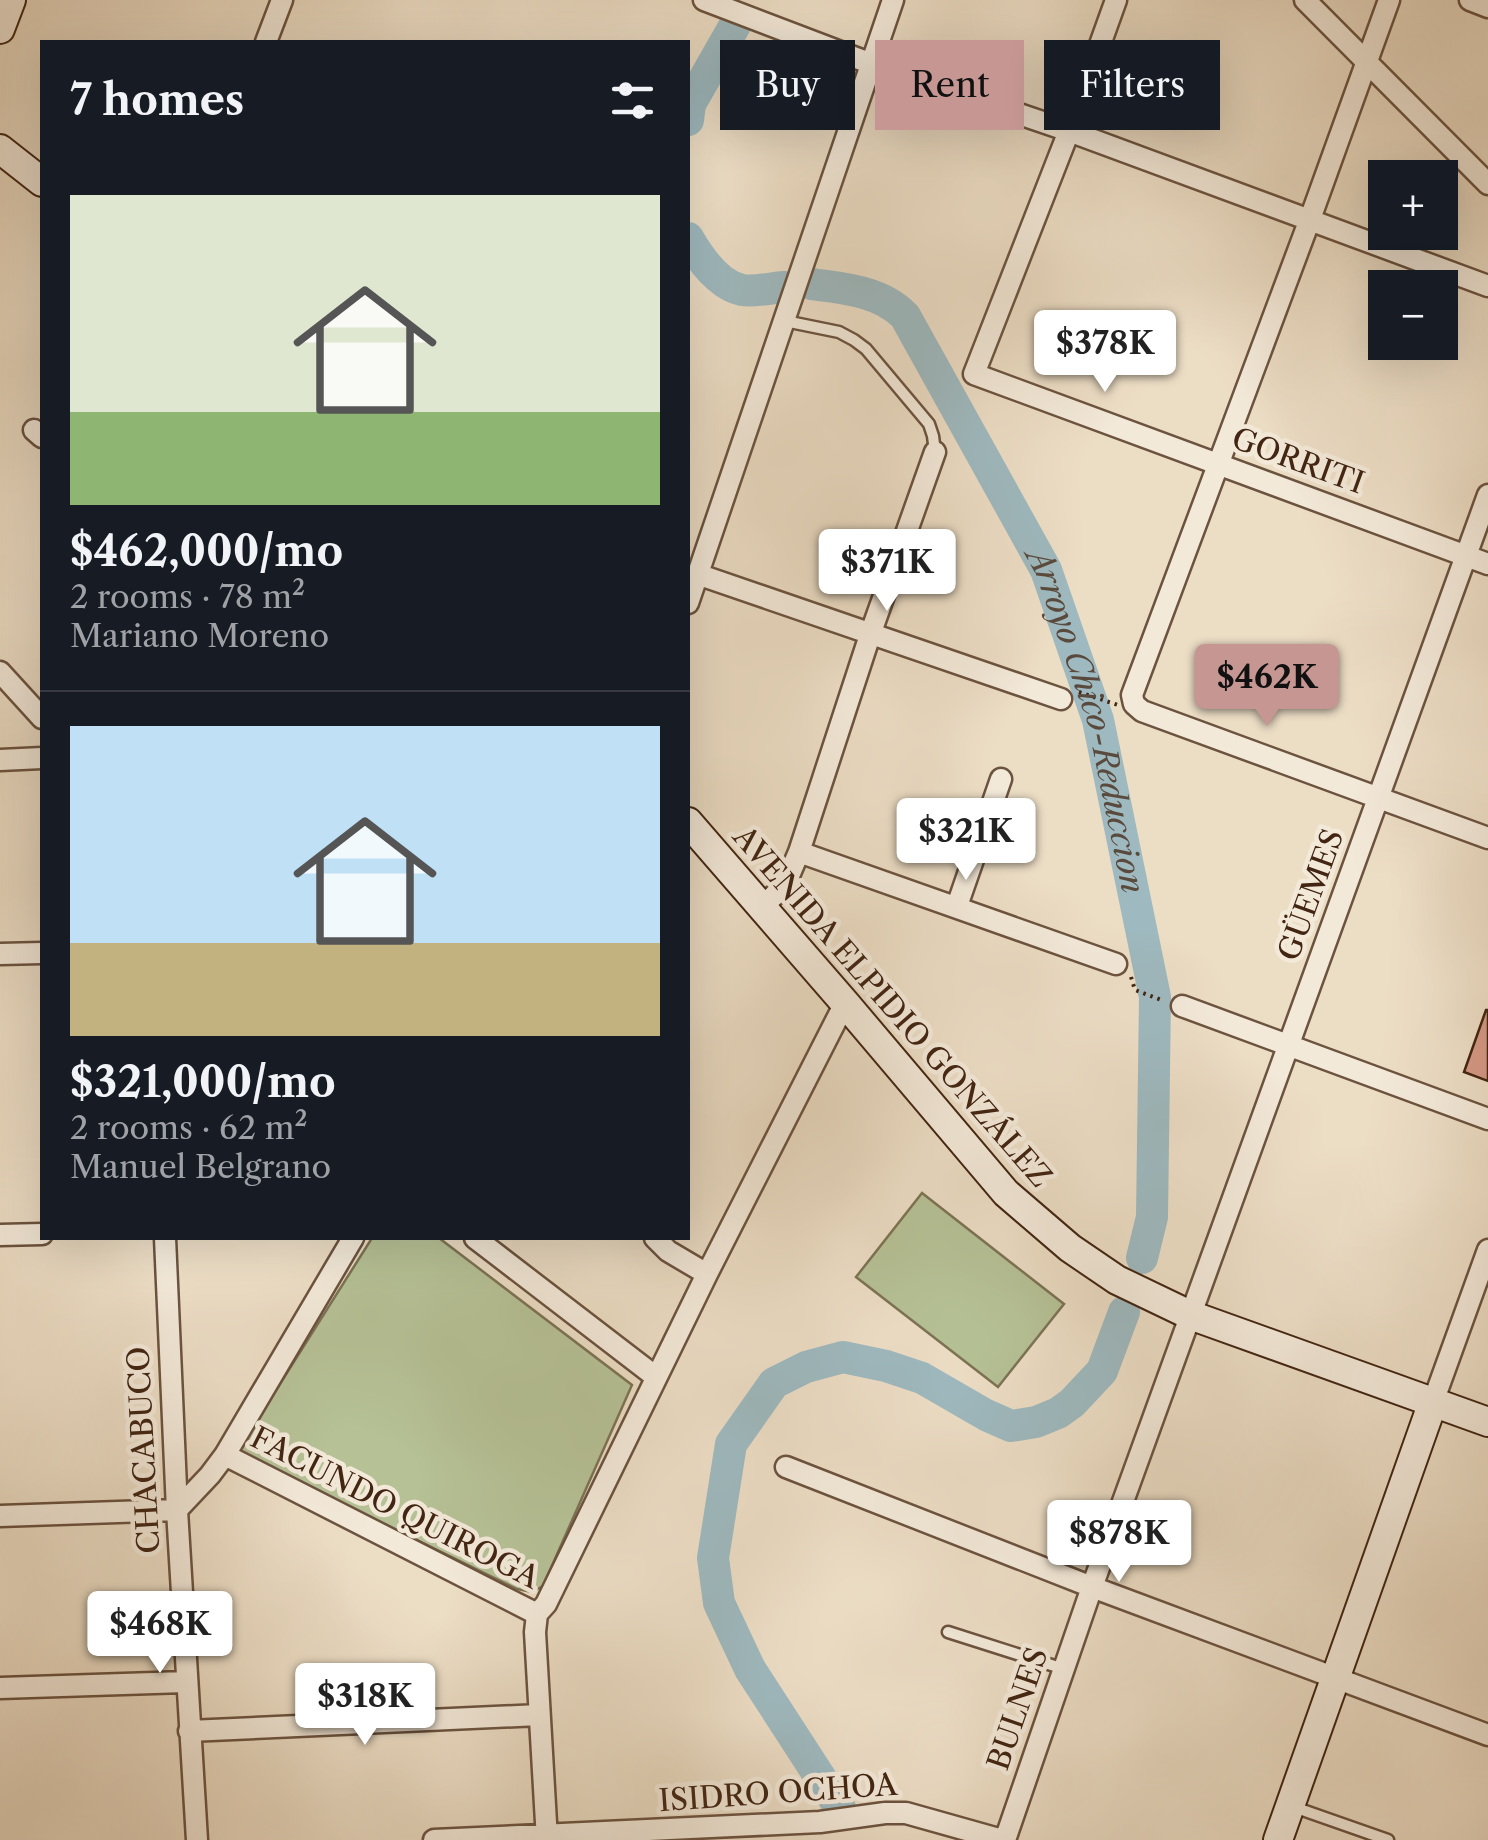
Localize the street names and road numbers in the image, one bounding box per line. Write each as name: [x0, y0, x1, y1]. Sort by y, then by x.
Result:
street label: GORRITI: [1227, 420, 1369, 501]
street label: AVENIDA ELPIDIO GONZÁLEZ: [725, 818, 1059, 1195]
street label: GÜEMES: [1270, 824, 1351, 966]
street label: CHACABUCO: [120, 1346, 167, 1554]
street label: FACUNDO QUIROGA: [245, 1419, 546, 1597]
street label: BULNES: [979, 1643, 1056, 1775]
street label: ISIDRO OCHOA: [658, 1766, 899, 1819]

